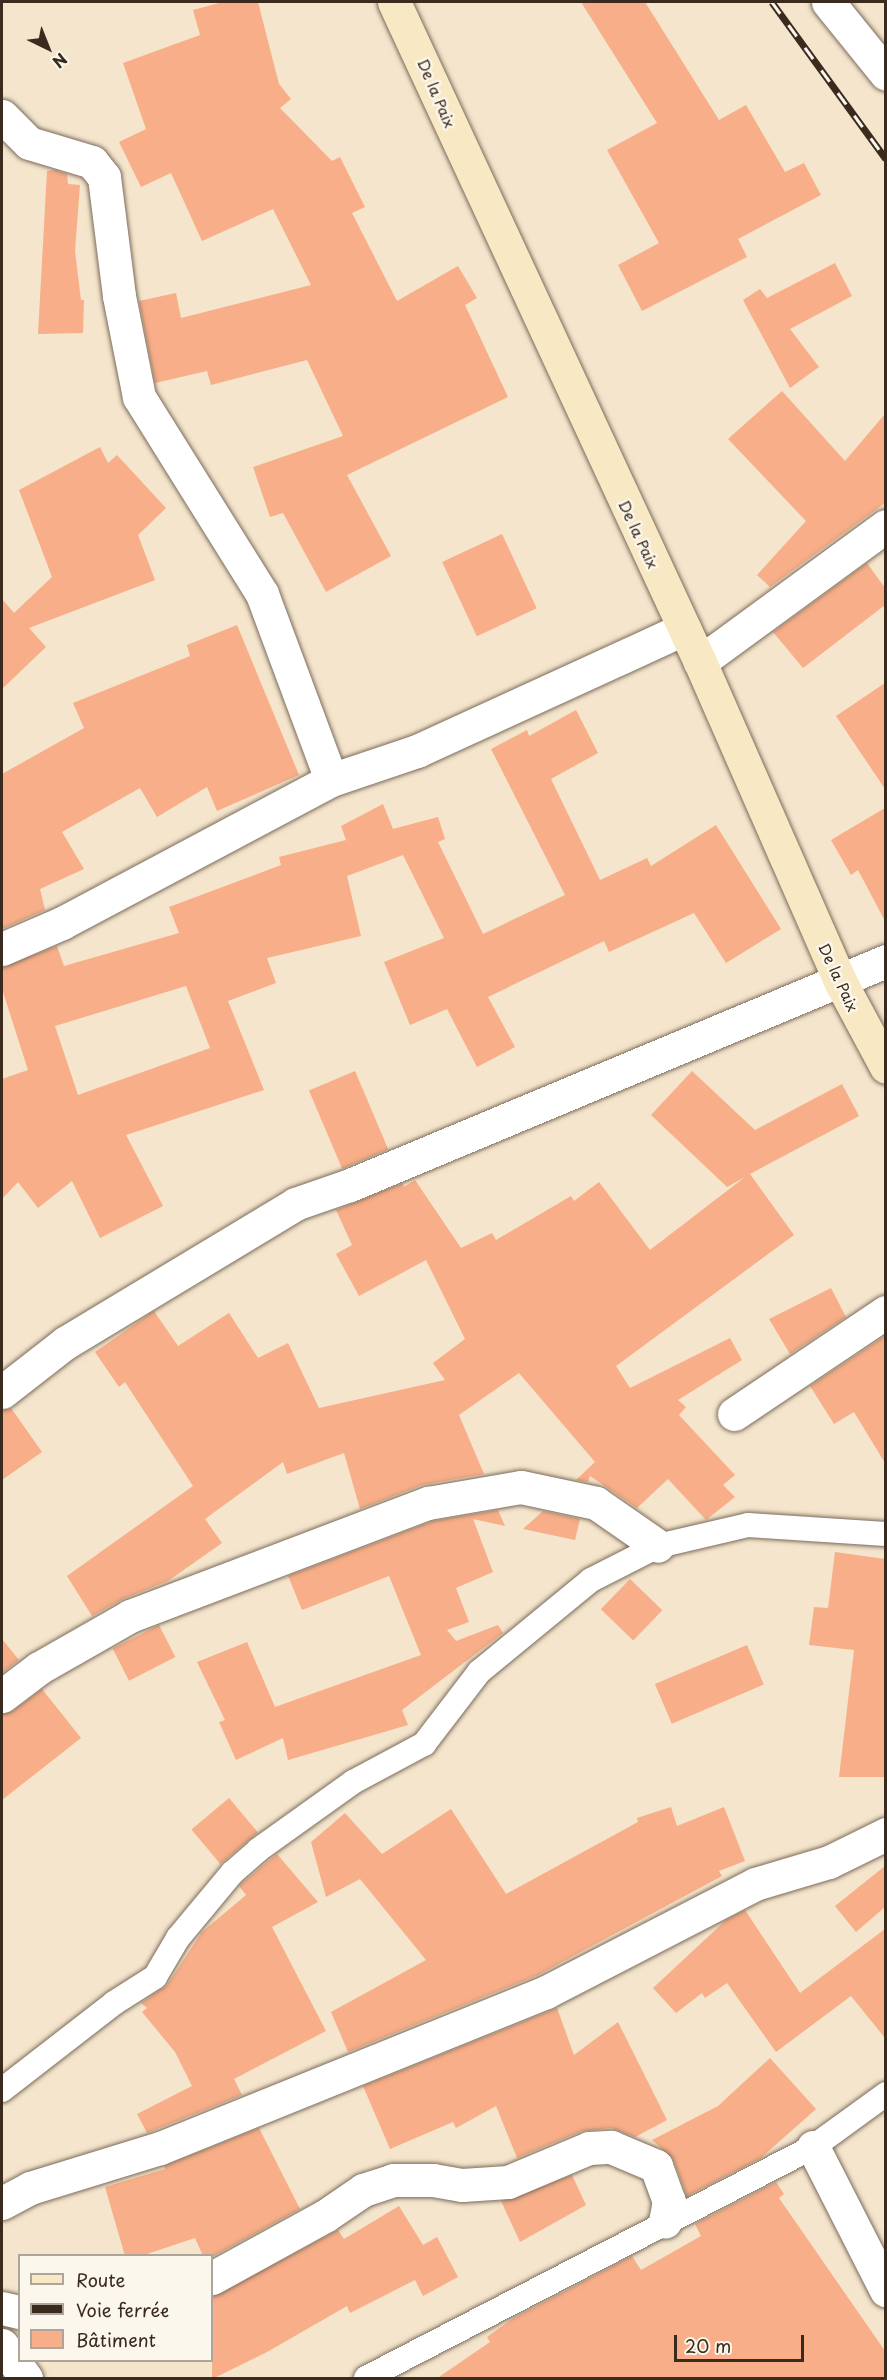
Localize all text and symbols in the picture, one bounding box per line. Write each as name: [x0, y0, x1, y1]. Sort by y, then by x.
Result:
north arrow: [18, 18, 78, 78]
text: N: [47, 48, 73, 74]
street label: De la Paix: [415, 56, 459, 130]
street label: De la Paix: [615, 497, 663, 571]
street label: De la Paix: [815, 940, 863, 1014]
legend: [18, 2254, 213, 2362]
text: Route: [76, 2266, 125, 2293]
text: Voie ferrée: [76, 2296, 169, 2323]
scale bar: [677, 2323, 808, 2361]
text: Bâtiment: [76, 2326, 156, 2353]
text: 20 m: [685, 2332, 731, 2359]

